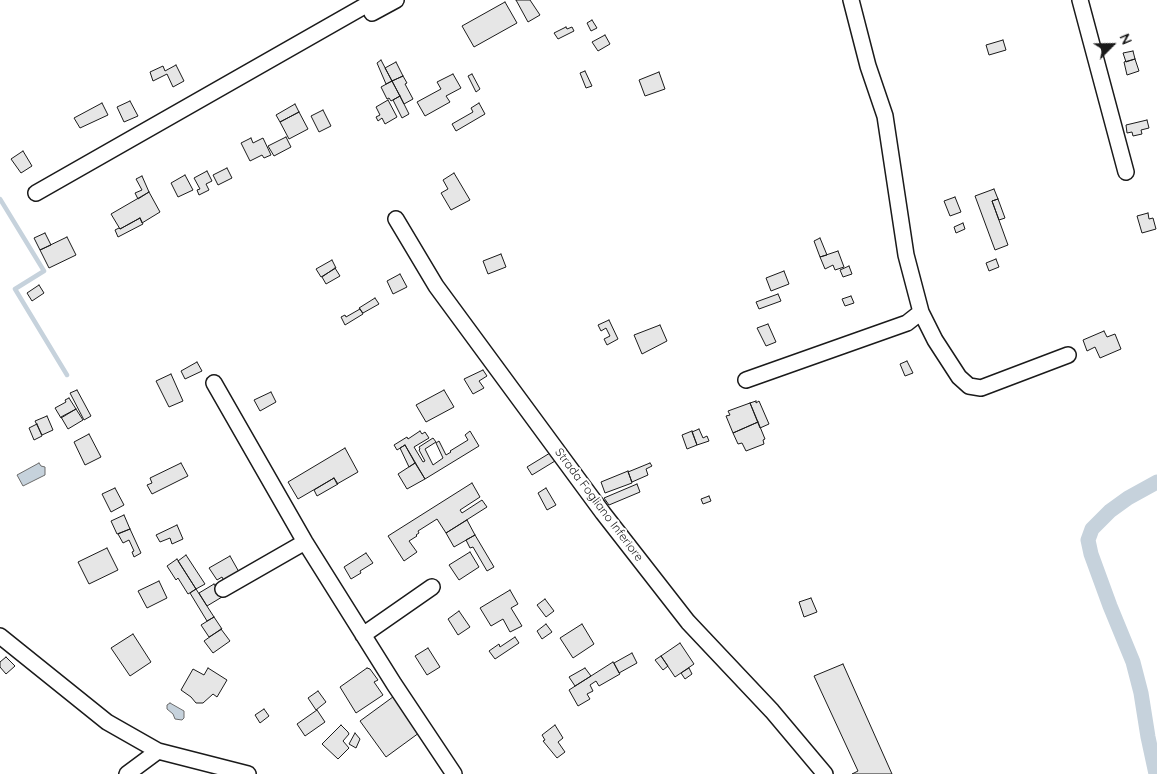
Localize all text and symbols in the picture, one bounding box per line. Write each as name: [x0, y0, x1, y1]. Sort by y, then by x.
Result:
north arrow: [1087, 20, 1137, 70]
text: N: [1116, 31, 1136, 47]
street label: Strada Fogliano Inferiore: [552, 446, 646, 564]

